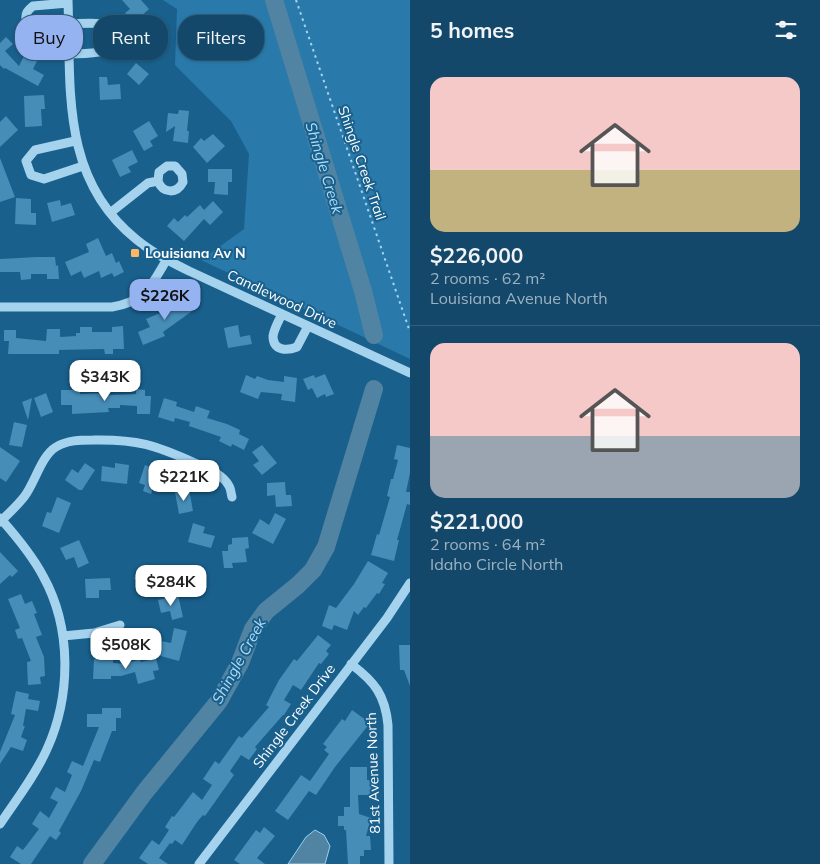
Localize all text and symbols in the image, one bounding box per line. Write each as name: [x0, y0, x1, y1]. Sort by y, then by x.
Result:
chip: Buy: [15, 15, 83, 60]
chip: Rent: [93, 15, 168, 60]
chip: Filters: [178, 15, 264, 60]
icon: filters: [772, 16, 800, 44]
text: 5 homes: [430, 17, 514, 43]
street label: Shingle Creek Trail: [334, 104, 390, 222]
icon: home: [570, 110, 660, 200]
water label: Shingle Creek: [302, 120, 348, 217]
text: $226,000: [430, 242, 523, 268]
place label: Louisiana Av N: [145, 244, 246, 262]
marker: Louisiana Av N: [129, 247, 141, 259]
street label: Candlewood Drive: [224, 266, 340, 332]
text: 2 rooms · 62 m²: [430, 268, 545, 288]
pin: $226K: [130, 278, 200, 321]
text: $226K: [140, 285, 190, 305]
text: Louisiana Avenue North: [430, 288, 608, 308]
pin: $343K: [70, 360, 140, 402]
text: $343K: [80, 366, 130, 386]
icon: home: [570, 375, 660, 465]
pin: $221K: [149, 460, 219, 502]
text: $221K: [159, 466, 209, 486]
text: $221,000: [430, 508, 523, 534]
text: 2 rooms · 64 m²: [430, 534, 545, 554]
text: Idaho Circle North: [430, 554, 563, 574]
pin: $284K: [136, 564, 206, 607]
text: $284K: [146, 571, 196, 591]
water label: Shingle Creek: [207, 614, 270, 707]
pin: $508K: [91, 628, 161, 670]
text: $508K: [101, 634, 151, 654]
street label: Shingle Creek Drive: [249, 660, 339, 772]
street label: 81st Avenue North: [362, 712, 384, 834]

